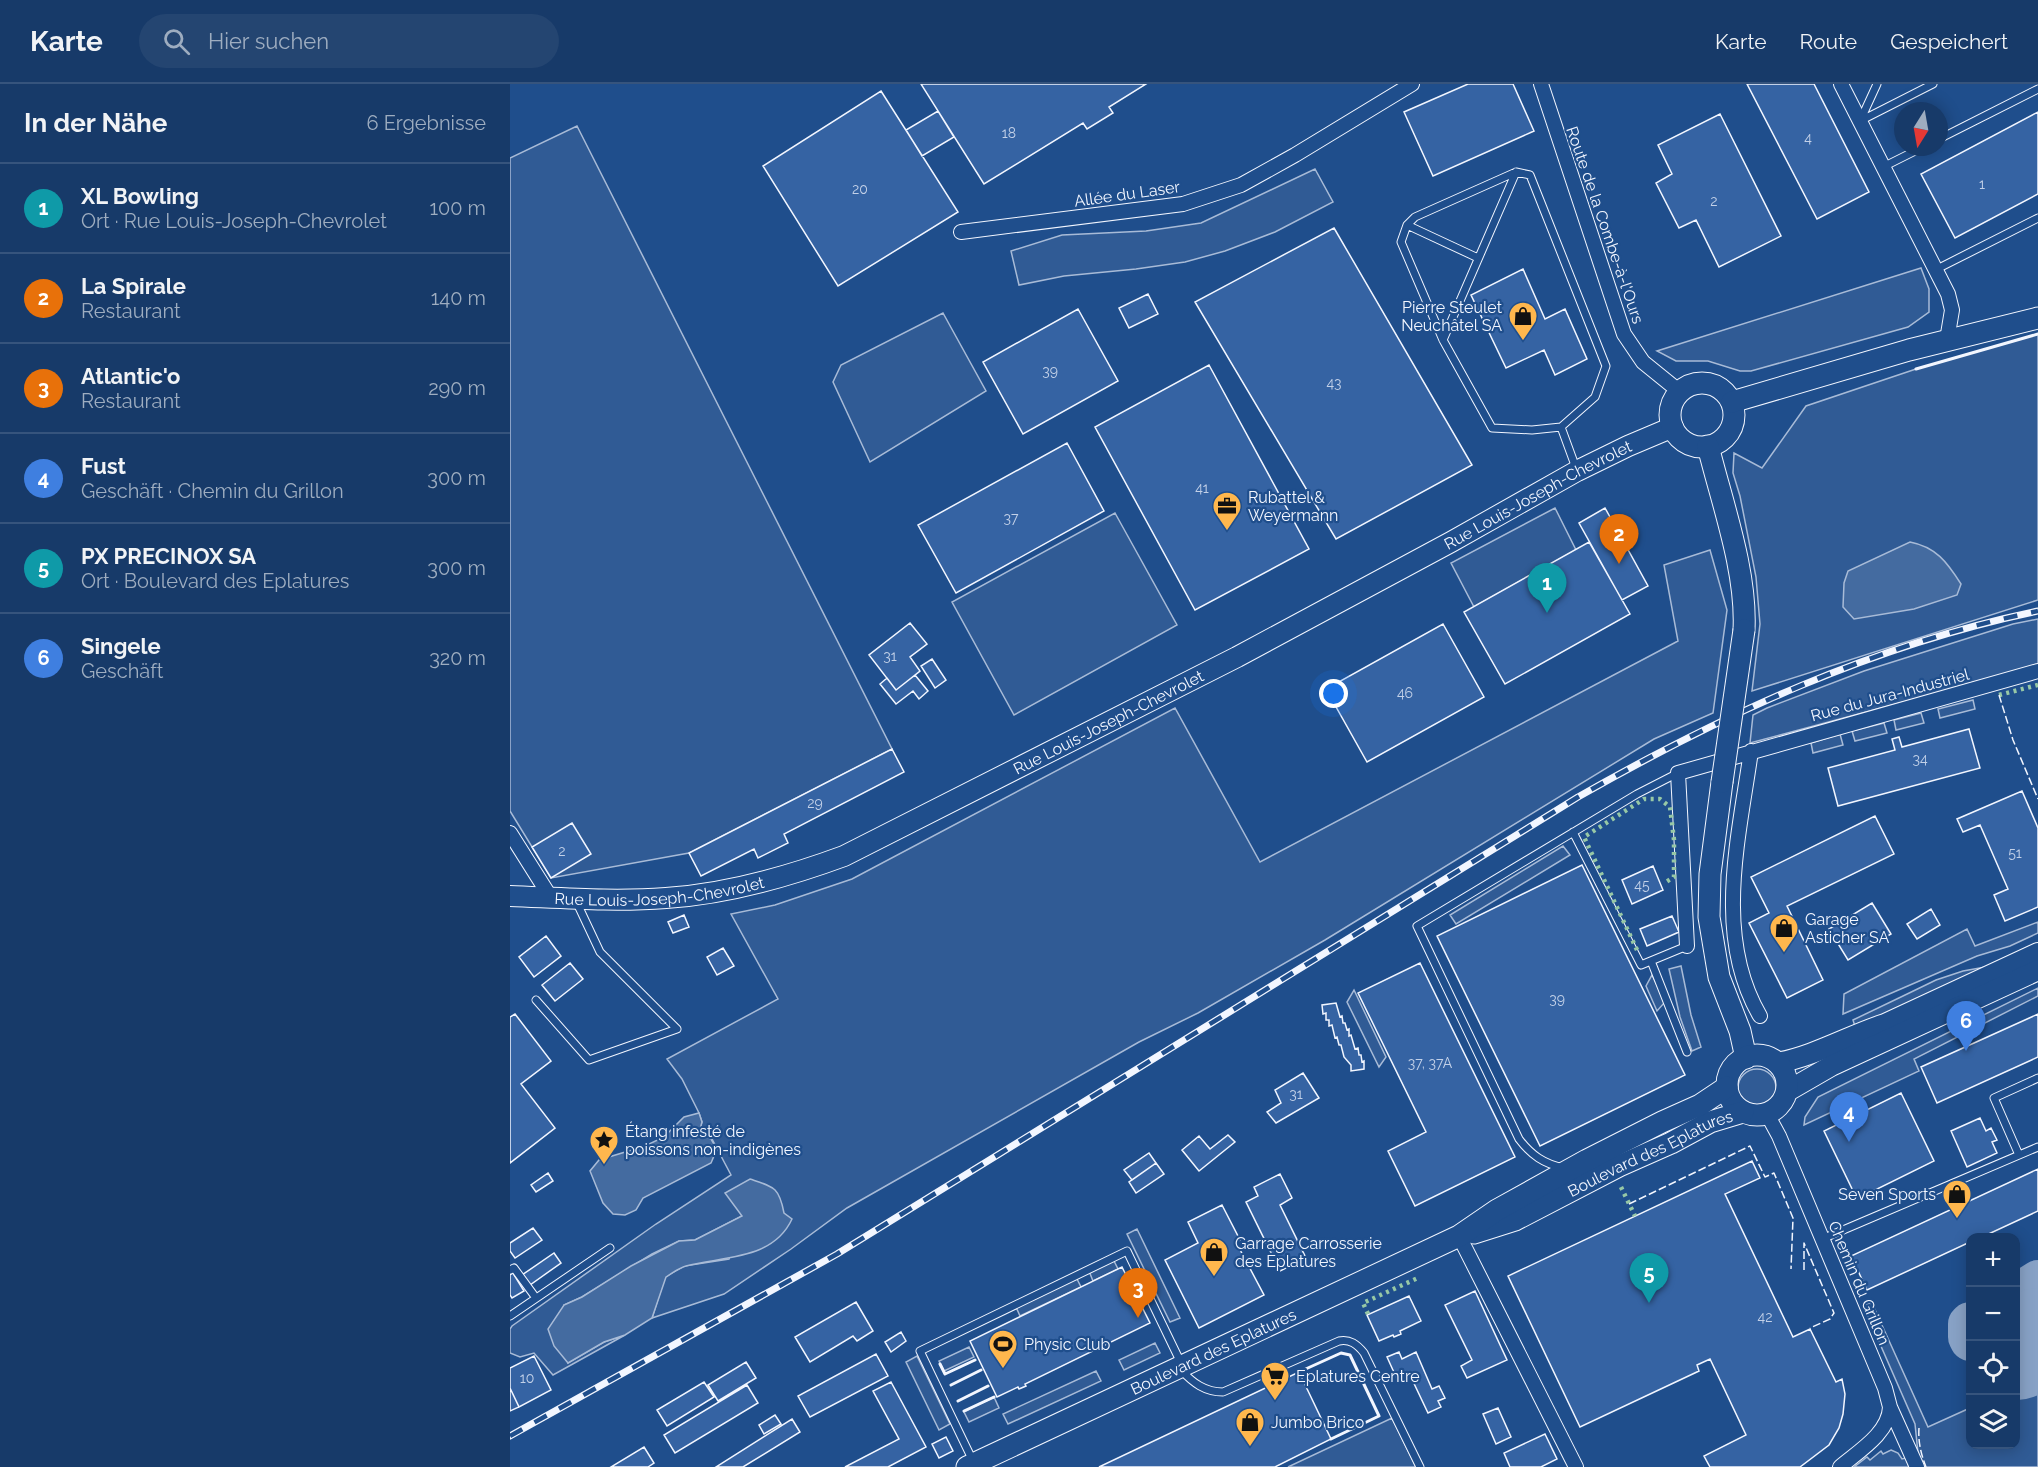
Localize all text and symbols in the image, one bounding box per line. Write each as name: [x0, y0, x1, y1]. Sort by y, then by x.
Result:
search box: [139, 14, 559, 68]
text: Karte: [30, 25, 103, 58]
icon: search: [160, 25, 193, 58]
text: Hier suchen: [208, 28, 329, 54]
text: Karte: [1715, 29, 1767, 54]
text: Route: [1800, 29, 1857, 54]
text: Gespeichert: [1890, 29, 2008, 54]
north arrow: [1894, 102, 1948, 156]
text: In der Nähe: [24, 108, 167, 138]
text: 6 Ergebnisse: [367, 111, 486, 135]
street label: Route de la Combe-à-l'Ours: [1562, 124, 1648, 326]
house number: 18: [1002, 125, 1016, 141]
house number: 4: [1804, 130, 1812, 146]
house number: 1: [1979, 176, 1985, 192]
street label: Allée du Laser: [1073, 177, 1182, 211]
house number: 20: [852, 181, 868, 197]
text: XL Bowling: [81, 183, 199, 209]
house number: 2: [1710, 193, 1718, 209]
text: 1: [39, 196, 48, 220]
text: 100 m: [429, 196, 486, 220]
text: Ort · Rue Louis-Joseph-Chevrolet: [81, 209, 387, 233]
text: La Spirale: [81, 273, 186, 299]
text: 2: [38, 286, 49, 310]
text: 140 m: [431, 286, 486, 310]
place label: Pierre Steulet Neuchâtel SA: [1401, 298, 1503, 335]
text: Restaurant: [81, 299, 181, 323]
shop icon: Pierre Steulet Neuchâtel SA: [1507, 300, 1539, 342]
text: Atlantic'o: [81, 363, 180, 389]
house number: 39: [1042, 363, 1058, 379]
house number: 43: [1326, 375, 1342, 391]
text: 3: [38, 376, 49, 400]
text: 290 m: [428, 376, 486, 400]
text: Restaurant: [81, 389, 181, 413]
street label: Rue Louis-Joseph-Chevrolet: [1441, 436, 1635, 553]
text: Fust: [81, 453, 126, 479]
text: 4: [38, 466, 49, 490]
text: 300 m: [427, 466, 486, 490]
text: Geschäft · Chemin du Grillon: [81, 479, 344, 503]
house number: 41: [1195, 480, 1209, 496]
place label: Rubattel & Weyermann: [1248, 488, 1338, 525]
office icon: Rubattel & Weyermann: [1211, 490, 1243, 532]
house number: 37: [1004, 510, 1019, 526]
pin: 2: [1600, 514, 1638, 564]
text: PX PRECINOX SA: [81, 543, 256, 569]
text: 5: [38, 556, 49, 580]
text: 300 m: [427, 556, 486, 580]
pin: 1: [1528, 564, 1566, 613]
text: Ort · Boulevard des Eplatures: [81, 569, 350, 593]
text: Singele: [81, 633, 161, 659]
text: 6: [37, 646, 50, 670]
text: 320 m: [429, 646, 486, 670]
house number: 31: [883, 648, 897, 664]
text: Geschäft: [81, 659, 163, 683]
street label: Rue du Jura-Industriel: [1809, 665, 1972, 725]
street label: Rue Louis-Joseph-Chevrolet: [1010, 666, 1207, 778]
your location: [1319, 679, 1348, 708]
house number: 46: [1397, 685, 1413, 701]
house number: 34: [1912, 751, 1928, 767]
house number: 29: [807, 795, 823, 811]
house number: 2: [558, 843, 566, 859]
house number: 51: [2008, 845, 2022, 861]
street label: Rue Louis-Joseph-Chevrolet: [554, 872, 767, 909]
house number: 45: [1634, 877, 1650, 893]
place label: Garage Asticher SA: [1805, 910, 1890, 947]
shop icon: Garage Asticher SA: [1768, 912, 1800, 954]
house number: 39: [1549, 991, 1565, 1007]
pin: 6: [1946, 1002, 1986, 1051]
house number: 37, 37A: [1408, 1055, 1453, 1071]
house number: 31: [1289, 1086, 1303, 1102]
pin: 4: [1830, 1092, 1868, 1142]
street label: Boulevard des Eplatures: [1564, 1106, 1735, 1201]
place label: Étang infesté de poissons non-indigènes: [625, 1121, 801, 1159]
place icon: Étang infesté de poissons non-indigènes: [588, 1124, 620, 1166]
shop icon: Seven Sports: [1941, 1178, 1973, 1220]
place label: Seven Sports: [1838, 1185, 1936, 1204]
street label: Chemin du Grillon: [1824, 1218, 1894, 1348]
map controls: [1966, 1233, 2020, 1449]
button: +: [1966, 1233, 2020, 1287]
place label: Garrage Carrosserie des Eplatures: [1235, 1234, 1382, 1271]
shop icon: Garrage Carrosserie des Eplatures: [1198, 1236, 1230, 1278]
pin: 5: [1630, 1254, 1668, 1303]
pin: 3: [1118, 1268, 1158, 1318]
button: −: [1966, 1287, 2020, 1341]
street label: Boulevard des Eplatures: [1127, 1304, 1299, 1398]
house number: 42: [1758, 1309, 1772, 1325]
sports icon: Physic Club: [987, 1328, 1019, 1370]
place label: Physic Club: [1024, 1335, 1110, 1354]
button: locate: [1966, 1341, 2020, 1395]
supermarket icon: Eplatures Centre: [1259, 1360, 1291, 1402]
place label: Eplatures Centre: [1296, 1367, 1420, 1386]
house number: 10: [520, 1370, 534, 1386]
button: layers: [1966, 1395, 2020, 1449]
shop icon: Jumbo Brico: [1234, 1406, 1266, 1448]
place label: Jumbo Brico: [1271, 1413, 1364, 1432]

